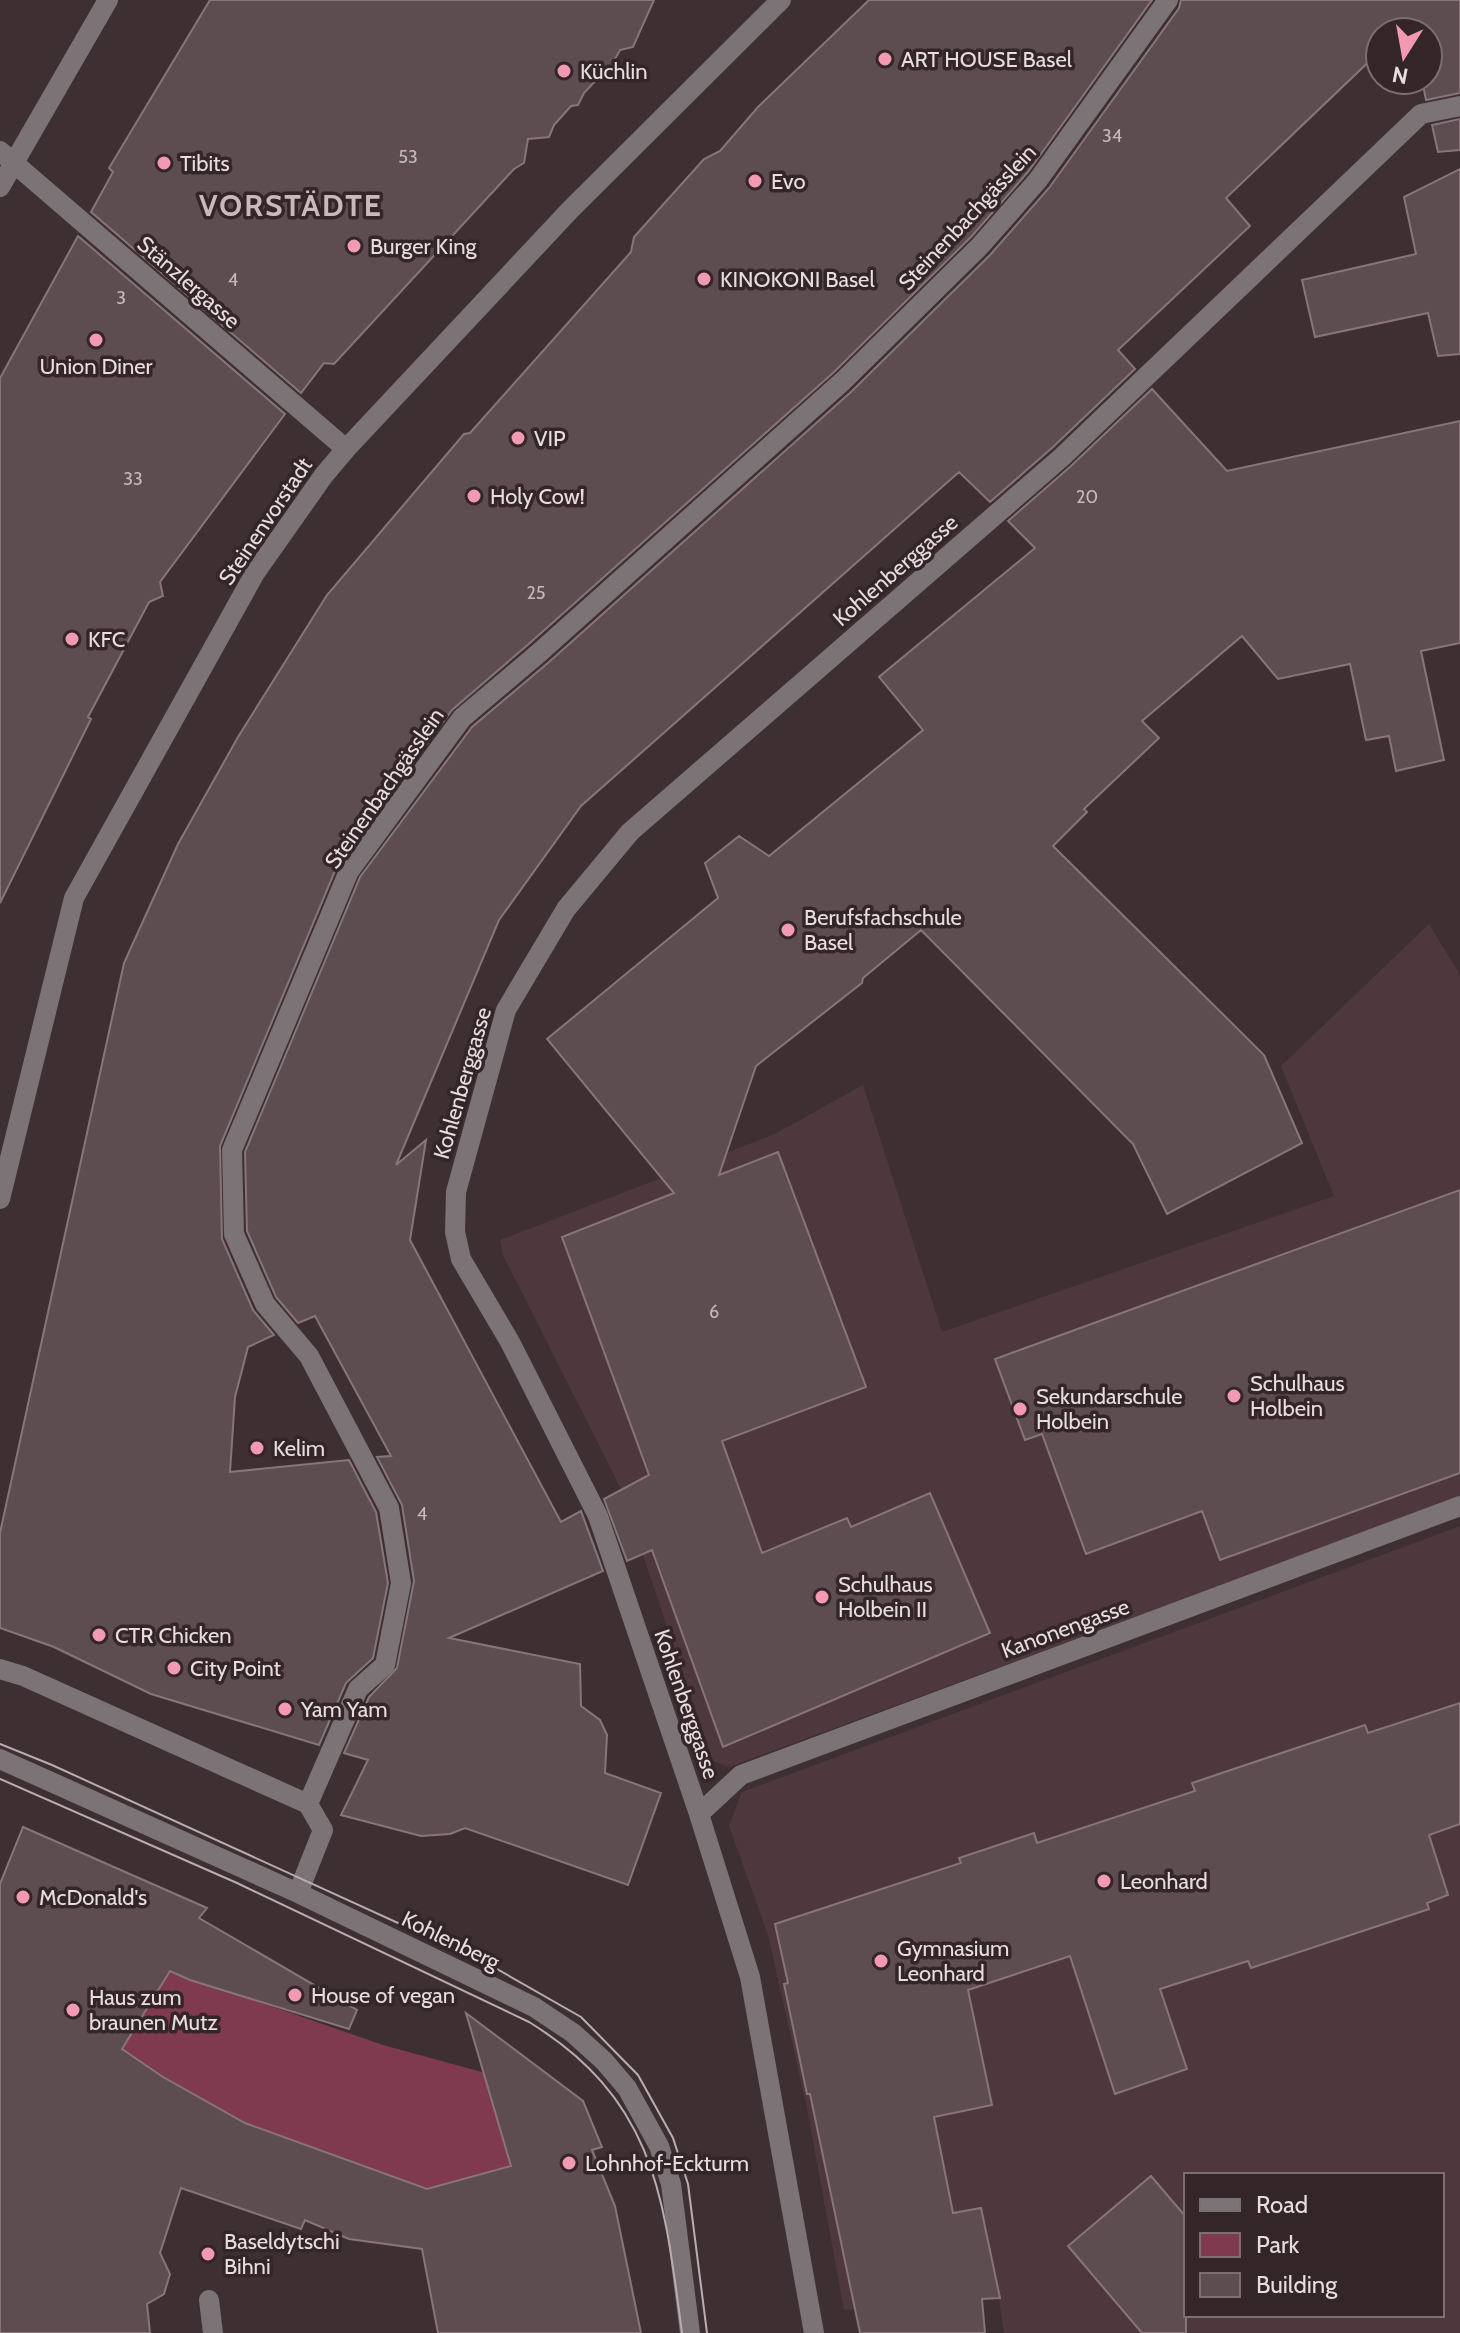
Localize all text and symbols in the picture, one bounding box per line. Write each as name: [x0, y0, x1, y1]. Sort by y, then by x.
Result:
north arrow: [1364, 16, 1444, 96]
place label: ART HOUSE Basel: [901, 46, 1073, 73]
marker: ART HOUSE Basel: [876, 50, 894, 68]
place label: Küchlin: [580, 58, 648, 85]
text: N: [1390, 60, 1410, 90]
marker: Küchlin: [555, 62, 573, 80]
house number: 34: [1102, 125, 1122, 147]
street label: Steinenbachgässlein: [893, 139, 1042, 296]
house number: 53: [398, 146, 418, 168]
place label: Tibits: [180, 150, 230, 177]
marker: Tibits: [155, 154, 173, 172]
place label: Evo: [771, 168, 806, 195]
marker: Evo: [746, 172, 764, 190]
district label: VORSTÄDTE: [199, 187, 383, 224]
street label: Stänzlergasse: [132, 230, 246, 334]
place label: Burger King: [370, 233, 477, 260]
marker: Burger King: [345, 237, 363, 255]
place label: KINOKONI Basel: [720, 266, 875, 293]
house number: 4: [228, 269, 238, 291]
marker: KINOKONI Basel: [695, 270, 713, 288]
house number: 3: [116, 287, 126, 309]
marker: Union Diner: [87, 331, 105, 349]
place label: Union Diner: [40, 353, 152, 380]
place label: VIP: [534, 425, 566, 452]
marker: VIP: [509, 429, 527, 447]
street label: Steinenvorstadt: [213, 452, 318, 590]
house number: 33: [123, 468, 143, 490]
place label: Holy Cow!: [490, 483, 585, 510]
house number: 20: [1076, 486, 1098, 508]
marker: Holy Cow!: [465, 487, 483, 505]
street label: Kohlenberggasse: [827, 509, 963, 632]
house number: 25: [526, 582, 546, 604]
place label: KFC: [88, 626, 125, 653]
marker: KFC: [63, 630, 81, 648]
street label: Steinenbachgässlein: [319, 703, 450, 874]
place label: Berufsfachschule Basel: [804, 904, 962, 956]
marker: Berufsfachschule Basel: [779, 921, 797, 939]
street label: Kohlenberggasse: [428, 1004, 497, 1162]
house number: 6: [709, 1301, 719, 1323]
place label: Schulhaus Holbein: [1250, 1370, 1345, 1422]
place label: Sekundarschule Holbein: [1036, 1383, 1182, 1435]
marker: Schulhaus Holbein: [1225, 1387, 1243, 1405]
marker: Sekundarschule Holbein: [1011, 1400, 1029, 1418]
place label: Kelim: [273, 1435, 325, 1462]
marker: Kelim: [248, 1439, 266, 1457]
house number: 4: [417, 1503, 427, 1525]
place label: Schulhaus Holbein II: [838, 1571, 933, 1623]
marker: Schulhaus Holbein II: [813, 1588, 831, 1606]
street label: Kanonengasse: [997, 1593, 1133, 1664]
place label: CTR Chicken: [115, 1622, 232, 1649]
marker: CTR Chicken: [90, 1626, 108, 1644]
street label: Kohlenberggasse: [648, 1626, 725, 1783]
place label: City Point: [190, 1655, 282, 1682]
marker: City Point: [165, 1659, 183, 1677]
place label: Yam Yam: [300, 1696, 388, 1723]
marker: Yam Yam: [276, 1700, 294, 1718]
place label: Leonhard: [1120, 1868, 1208, 1895]
marker: Leonhard: [1095, 1872, 1113, 1890]
place label: McDonald's: [39, 1884, 147, 1911]
marker: McDonald's: [14, 1888, 32, 1906]
street label: Kohlenberg: [397, 1905, 505, 1976]
place label: Gymnasium Leonhard: [897, 1935, 1009, 1987]
marker: Gymnasium Leonhard: [872, 1952, 890, 1970]
place label: House of vegan: [311, 1982, 455, 2009]
place label: Haus zum braunen Mutz: [89, 1984, 218, 2036]
marker: House of vegan: [286, 1986, 304, 2004]
marker: Haus zum braunen Mutz: [64, 2001, 82, 2019]
place label: Lohnhof-Eckturm: [585, 2150, 749, 2177]
marker: Lohnhof-Eckturm: [560, 2154, 578, 2172]
legend: [1184, 2173, 1444, 2317]
text: Road: [1256, 2190, 1308, 2219]
place label: Baseldytschi Bihni: [224, 2228, 340, 2280]
text: Park: [1256, 2230, 1299, 2259]
marker: Baseldytschi Bihni: [199, 2245, 217, 2263]
text: Building: [1256, 2270, 1338, 2299]

